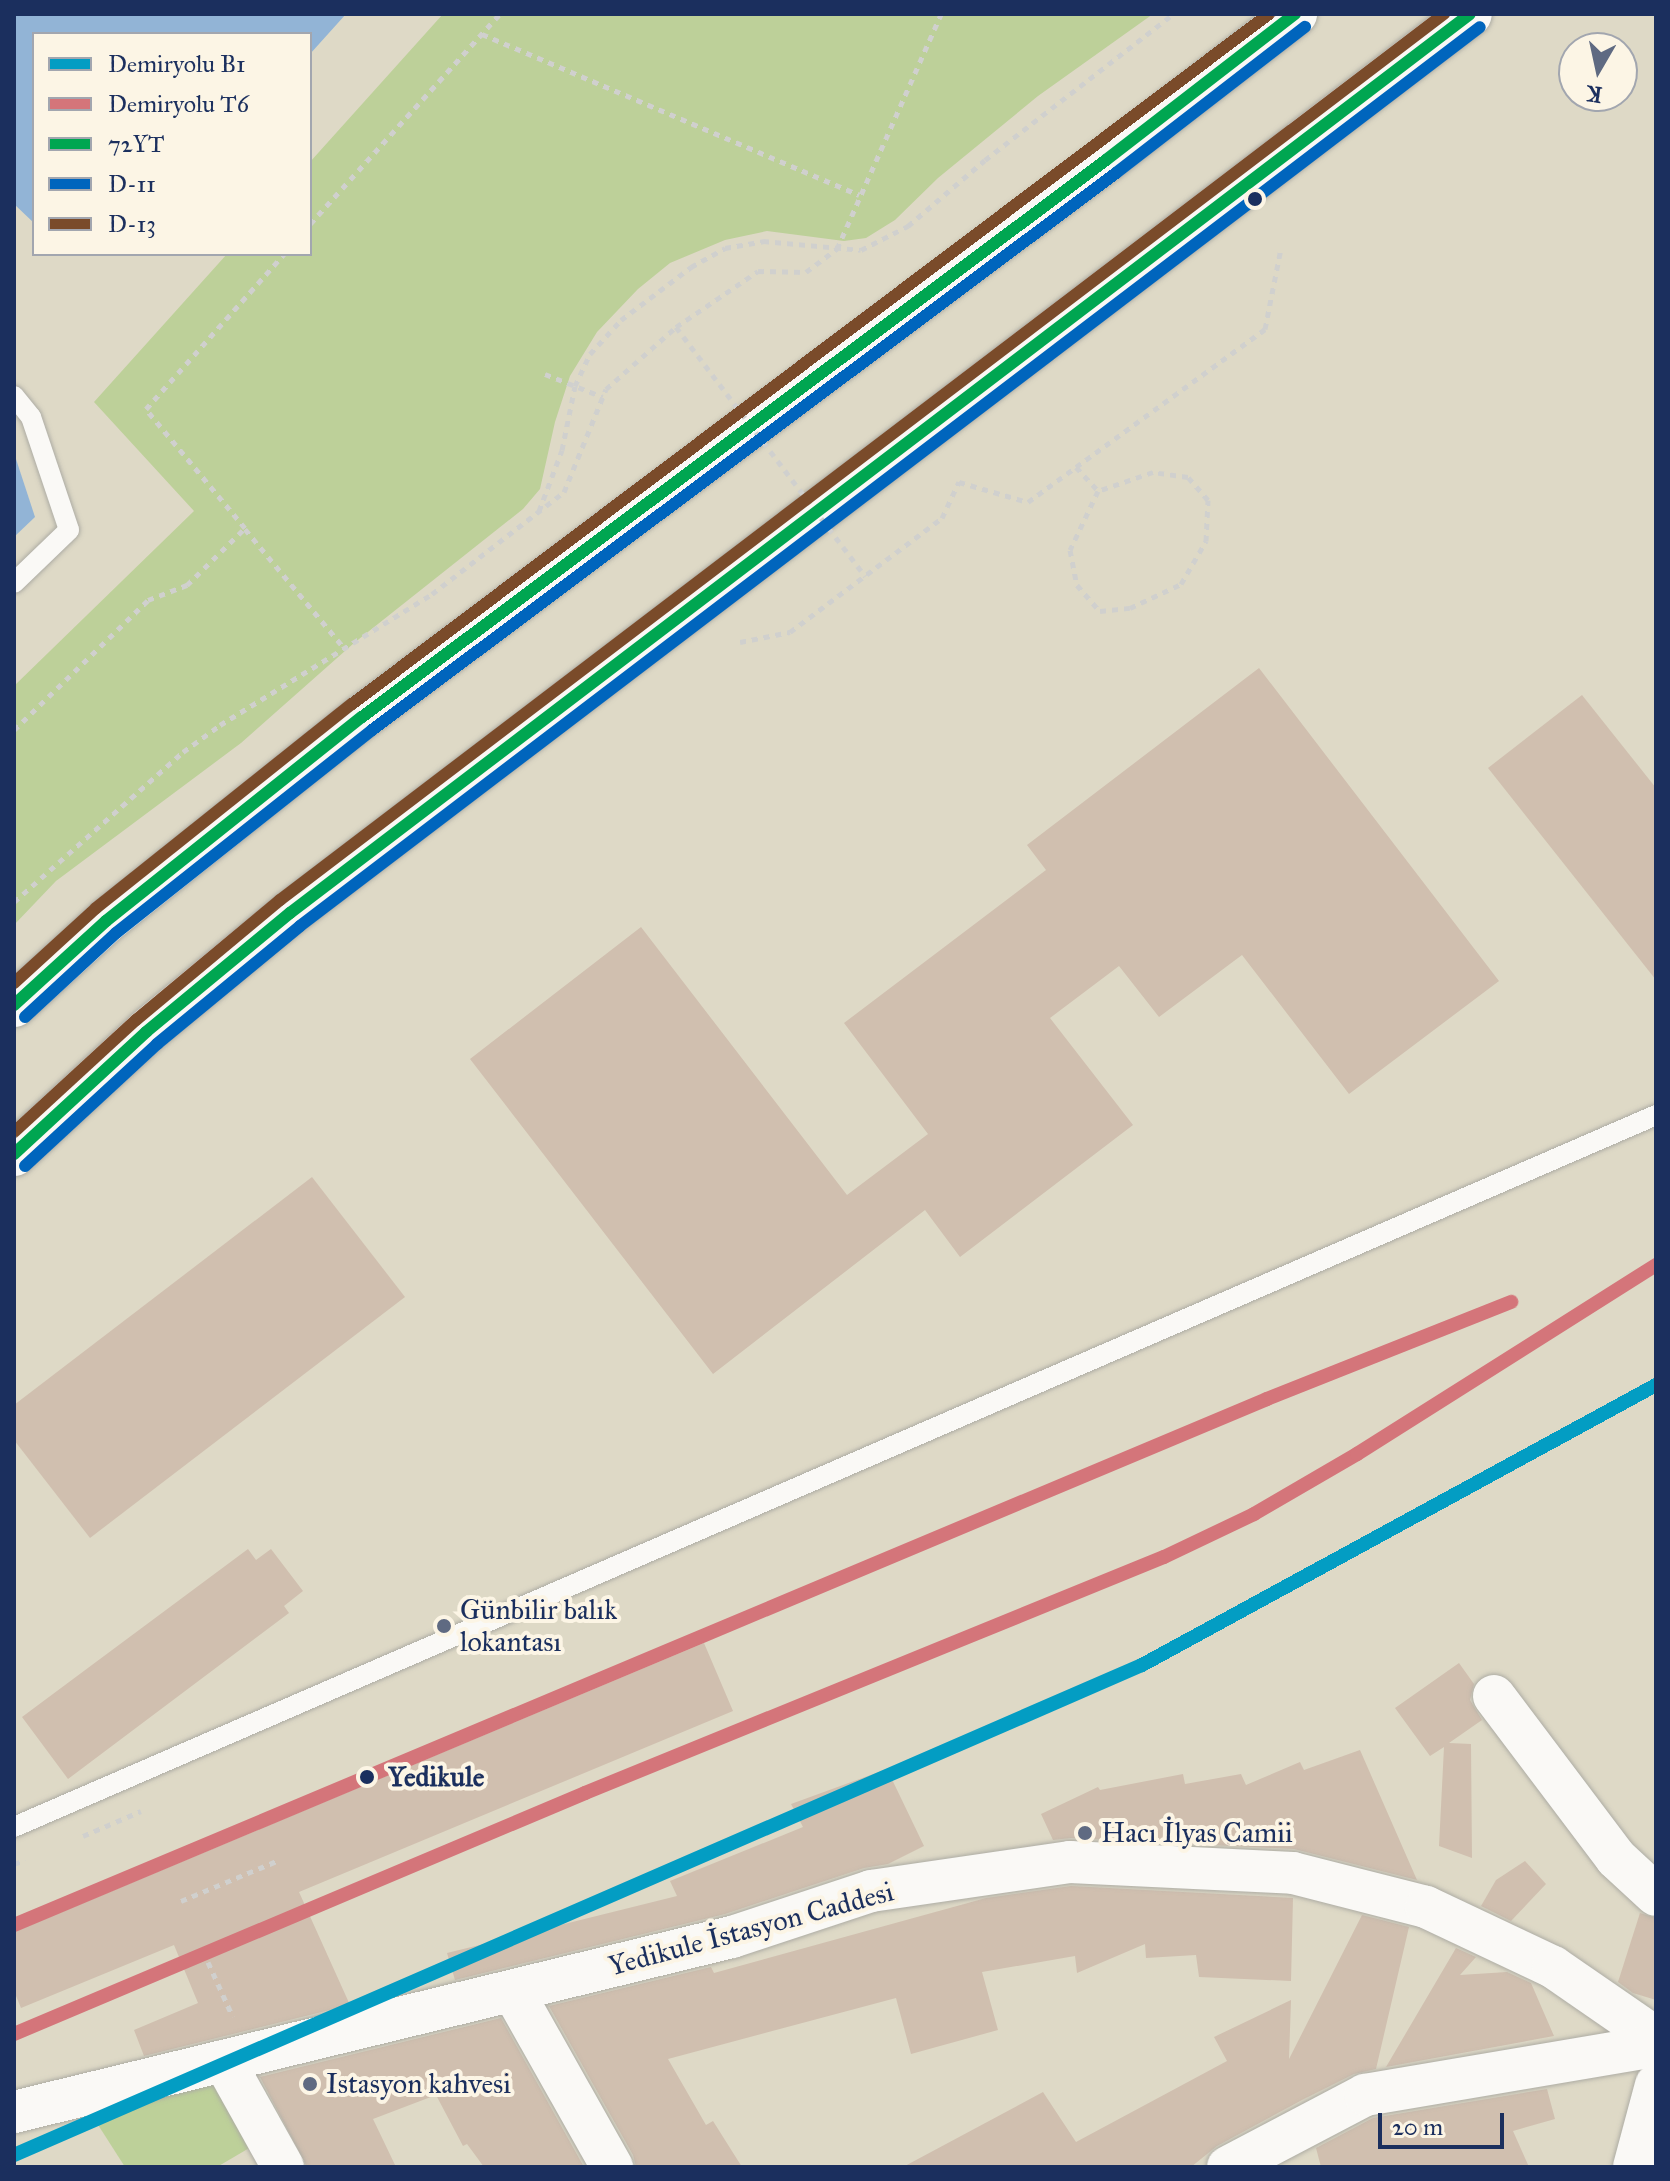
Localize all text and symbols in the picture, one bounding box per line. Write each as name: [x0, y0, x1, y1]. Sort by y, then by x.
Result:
legend: [32, 32, 312, 256]
north arrow: [1558, 32, 1638, 112]
text: Demiryolu B1: [108, 49, 246, 79]
text: K: [1585, 80, 1604, 109]
text: Demiryolu T6: [108, 89, 249, 119]
text: 72YT: [108, 129, 165, 159]
text: D-11: [108, 169, 156, 199]
unlabelled marker: [1247, 191, 1263, 207]
text: D-13: [108, 209, 156, 239]
place label: Günbilir balık lokantası: [460, 1593, 617, 1659]
marker: Günbilir balık lokantası: [435, 1617, 453, 1635]
place label: Yedikule: [388, 1760, 484, 1794]
marker: Yedikule: [353, 1763, 381, 1791]
place label: Hacı İlyas Camii: [1101, 1816, 1293, 1850]
marker: Hacı İlyas Camii: [1076, 1824, 1094, 1842]
street label: Yedikule İstasyon Caddesi: [605, 1875, 897, 1983]
place label: Istasyon kahvesi: [326, 2067, 511, 2101]
marker: Istasyon kahvesi: [301, 2075, 319, 2093]
scale bar: [1382, 2097, 1508, 2147]
text: 20 m: [1392, 2112, 1443, 2142]

